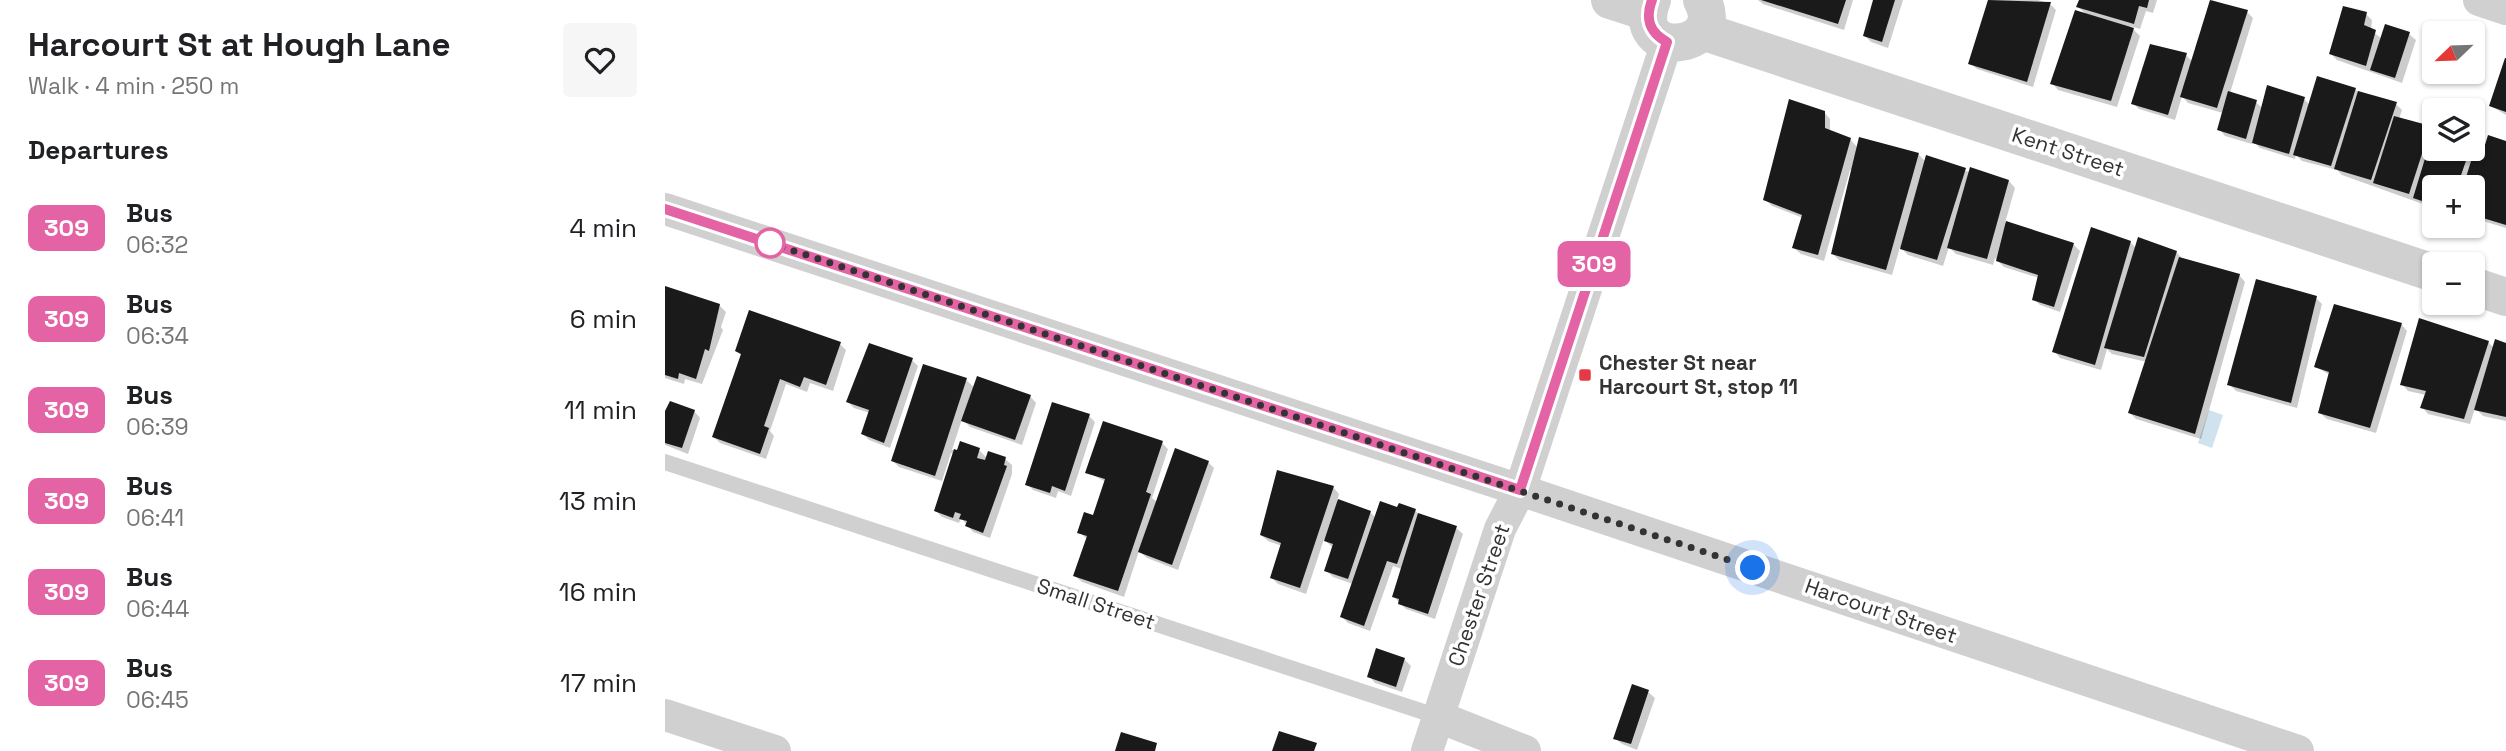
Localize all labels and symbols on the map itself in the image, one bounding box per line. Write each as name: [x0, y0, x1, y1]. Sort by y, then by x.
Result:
north arrow: [2422, 21, 2485, 84]
street label: Kent Street: [2009, 121, 2128, 182]
unlabelled marker: [755, 228, 785, 258]
line badge: 309: [1554, 241, 1634, 287]
place label: Chester St near Harcourt St, stop 11: [1599, 349, 1798, 400]
marker: Chester St near Harcourt St, stop 11: [1577, 367, 1593, 383]
street label: Chester Street: [1442, 520, 1516, 670]
your location: [1735, 550, 1770, 585]
street label: Small Street: [1034, 572, 1159, 635]
street label: Harcourt Street: [1802, 572, 1961, 649]

